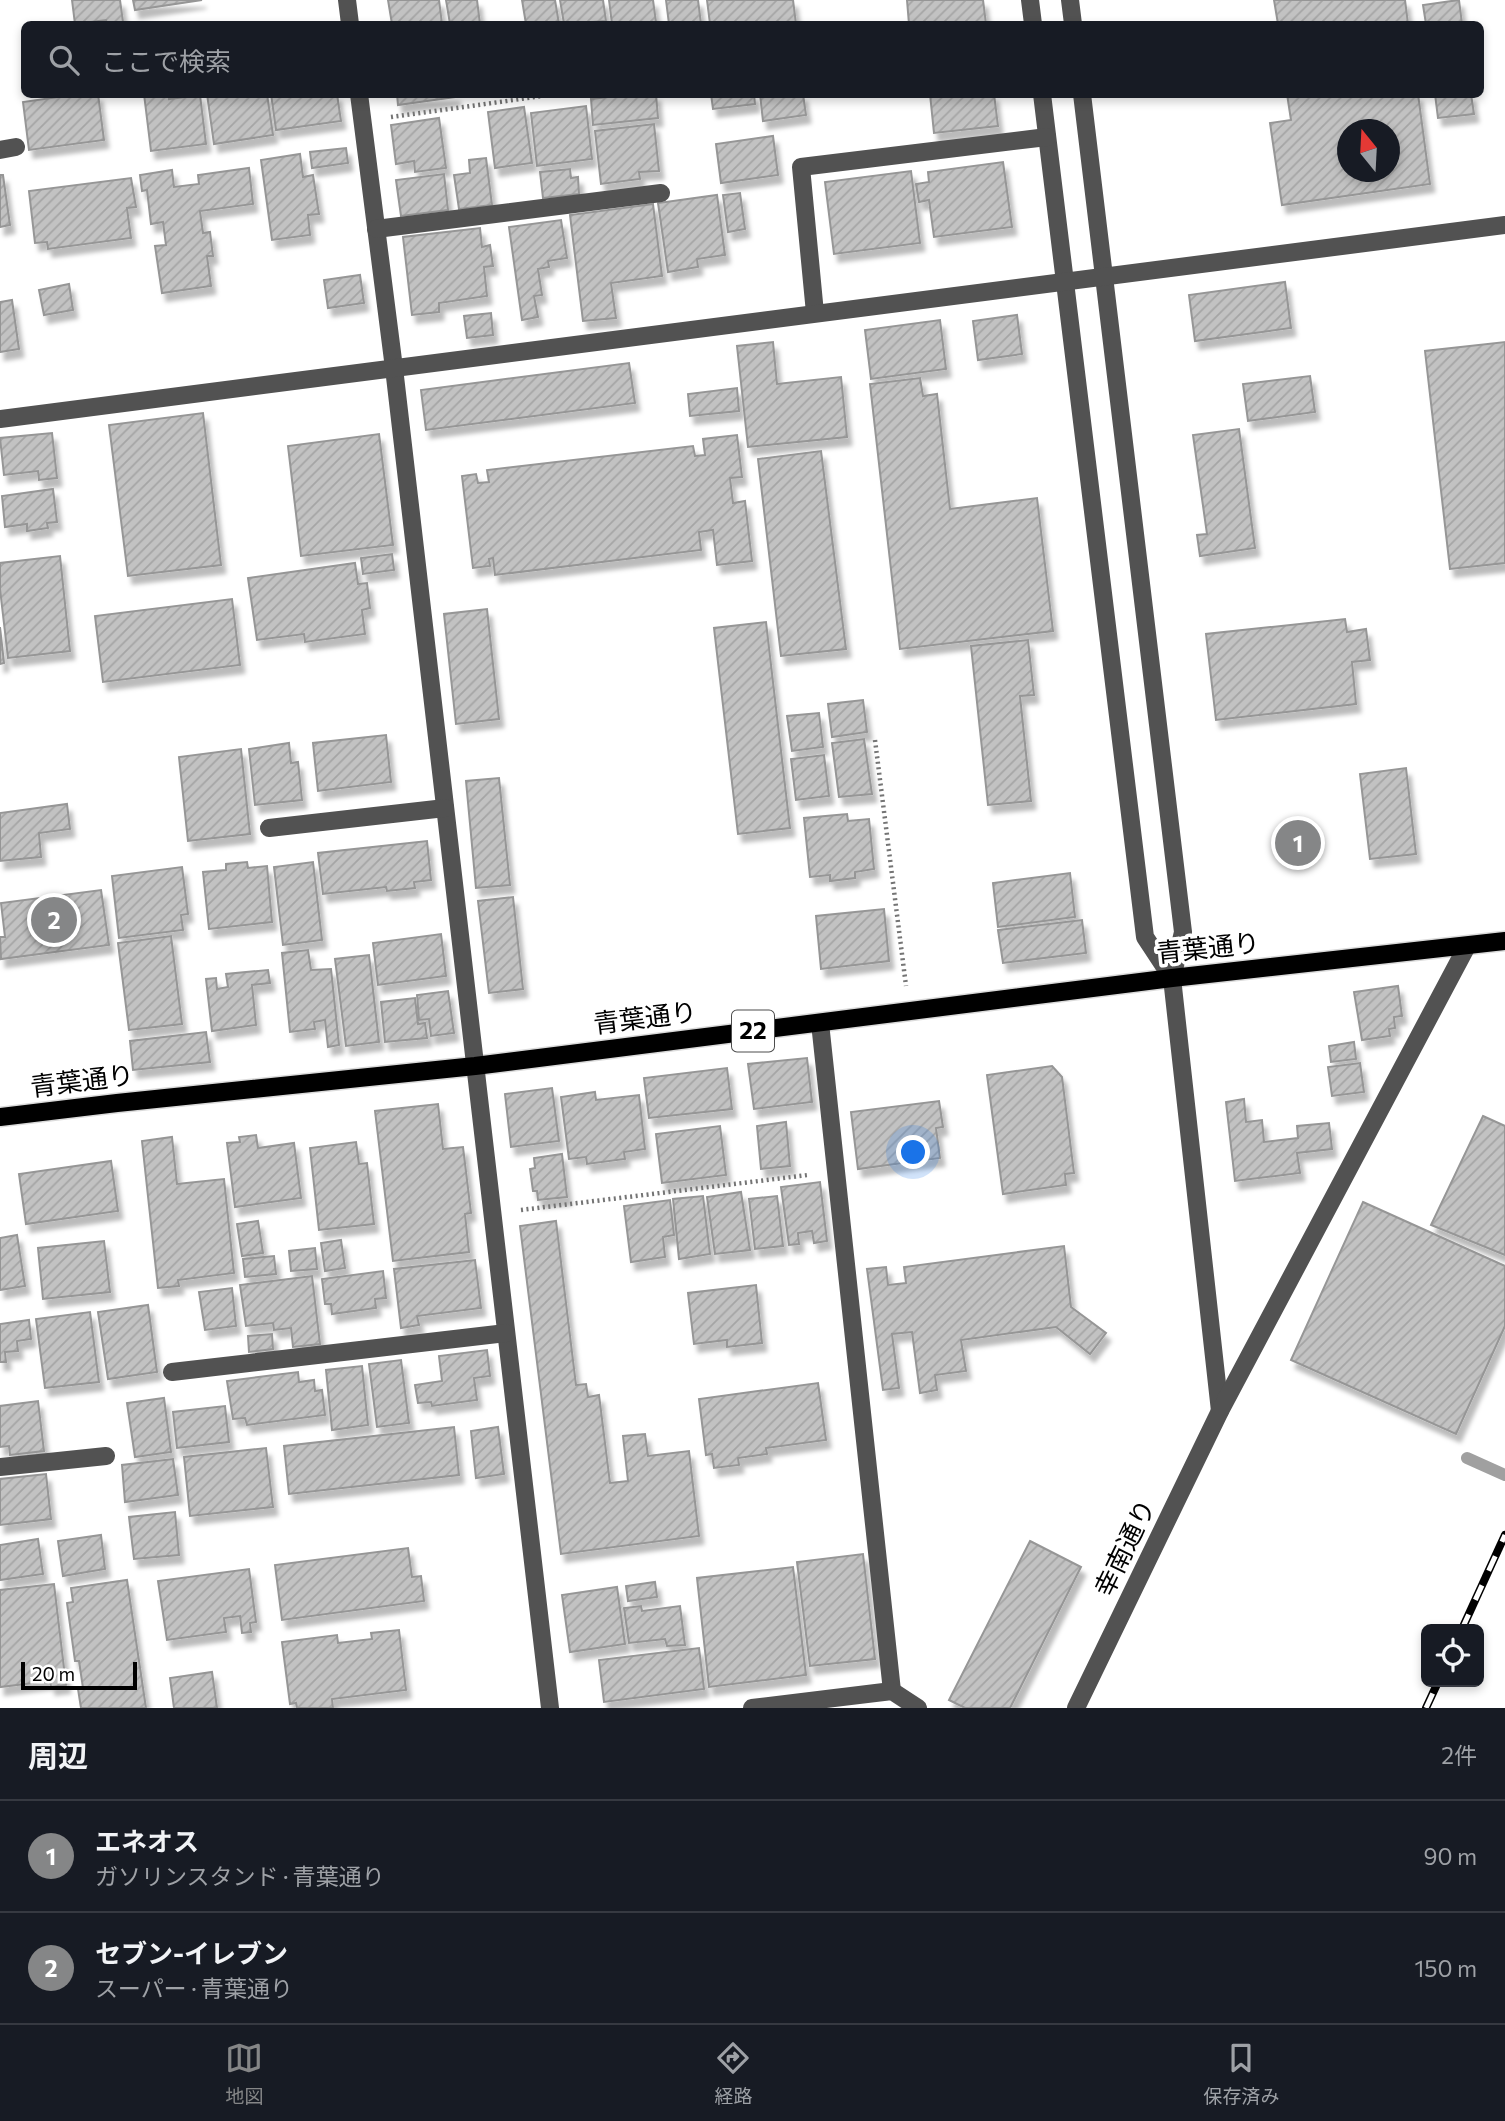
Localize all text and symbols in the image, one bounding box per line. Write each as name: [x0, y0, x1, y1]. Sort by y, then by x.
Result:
search box: [21, 21, 1484, 98]
icon: search: [45, 41, 83, 79]
text: ここで検索: [101, 45, 231, 76]
north arrow: [1337, 119, 1400, 182]
pin: 1: [1275, 817, 1321, 869]
pin: 2: [31, 894, 77, 946]
street label: 青葉通り: [1155, 926, 1261, 967]
street label: 青葉通り: [591, 995, 698, 1038]
road number: 22: [732, 1010, 774, 1051]
street label: 青葉通り: [28, 1058, 135, 1101]
your location: [896, 1135, 930, 1169]
street label: 幸南通り: [1087, 1494, 1160, 1601]
map controls: [1421, 1624, 1484, 1687]
button: locate: [1421, 1624, 1484, 1687]
scale bar: [21, 1659, 136, 1691]
text: 20 m: [32, 1662, 75, 1685]
text: 周辺: [28, 1736, 88, 1773]
text: 2件: [1441, 1741, 1477, 1769]
text: エネオス: [95, 1825, 199, 1856]
text: 1: [46, 1842, 56, 1870]
text: 90 m: [1424, 1842, 1477, 1870]
text: ガソリンスタンド · 青葉通り: [95, 1862, 385, 1890]
text: セブン-イレブン: [95, 1937, 288, 1968]
text: 2: [44, 1954, 58, 1982]
text: 150 m: [1414, 1954, 1477, 1982]
text: スーパー · 青葉通り: [95, 1974, 293, 2002]
tab: 地図: [225, 2039, 264, 2108]
tab: 経路: [714, 2039, 753, 2108]
tab: 保存済み: [1203, 2039, 1280, 2108]

